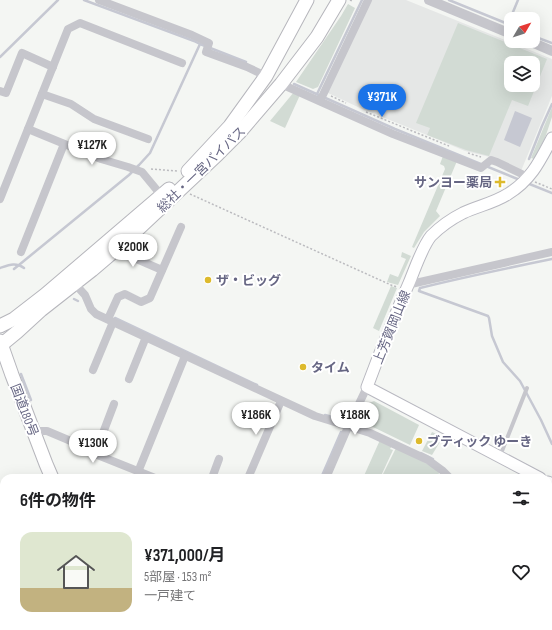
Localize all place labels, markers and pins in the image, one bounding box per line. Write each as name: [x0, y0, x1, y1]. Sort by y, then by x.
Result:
pin: ¥371K: [354, 84, 410, 118]
pin: ¥127K: [64, 132, 120, 166]
place label: サンヨー薬局: [414, 175, 492, 191]
marker: サンヨー薬局: [495, 177, 505, 187]
pin: ¥200K: [105, 234, 161, 268]
place label: ザ・ビッグ: [216, 273, 281, 289]
marker: ザ・ビッグ: [203, 275, 213, 285]
place label: タイム: [311, 360, 350, 376]
marker: タイム: [298, 362, 308, 372]
pin: ¥186K: [228, 402, 284, 436]
pin: ¥188K: [327, 402, 383, 436]
pin: ¥130K: [65, 430, 121, 464]
place label: ブティック ゆーき: [427, 434, 532, 450]
marker: ブティック ゆーき: [414, 436, 424, 446]

